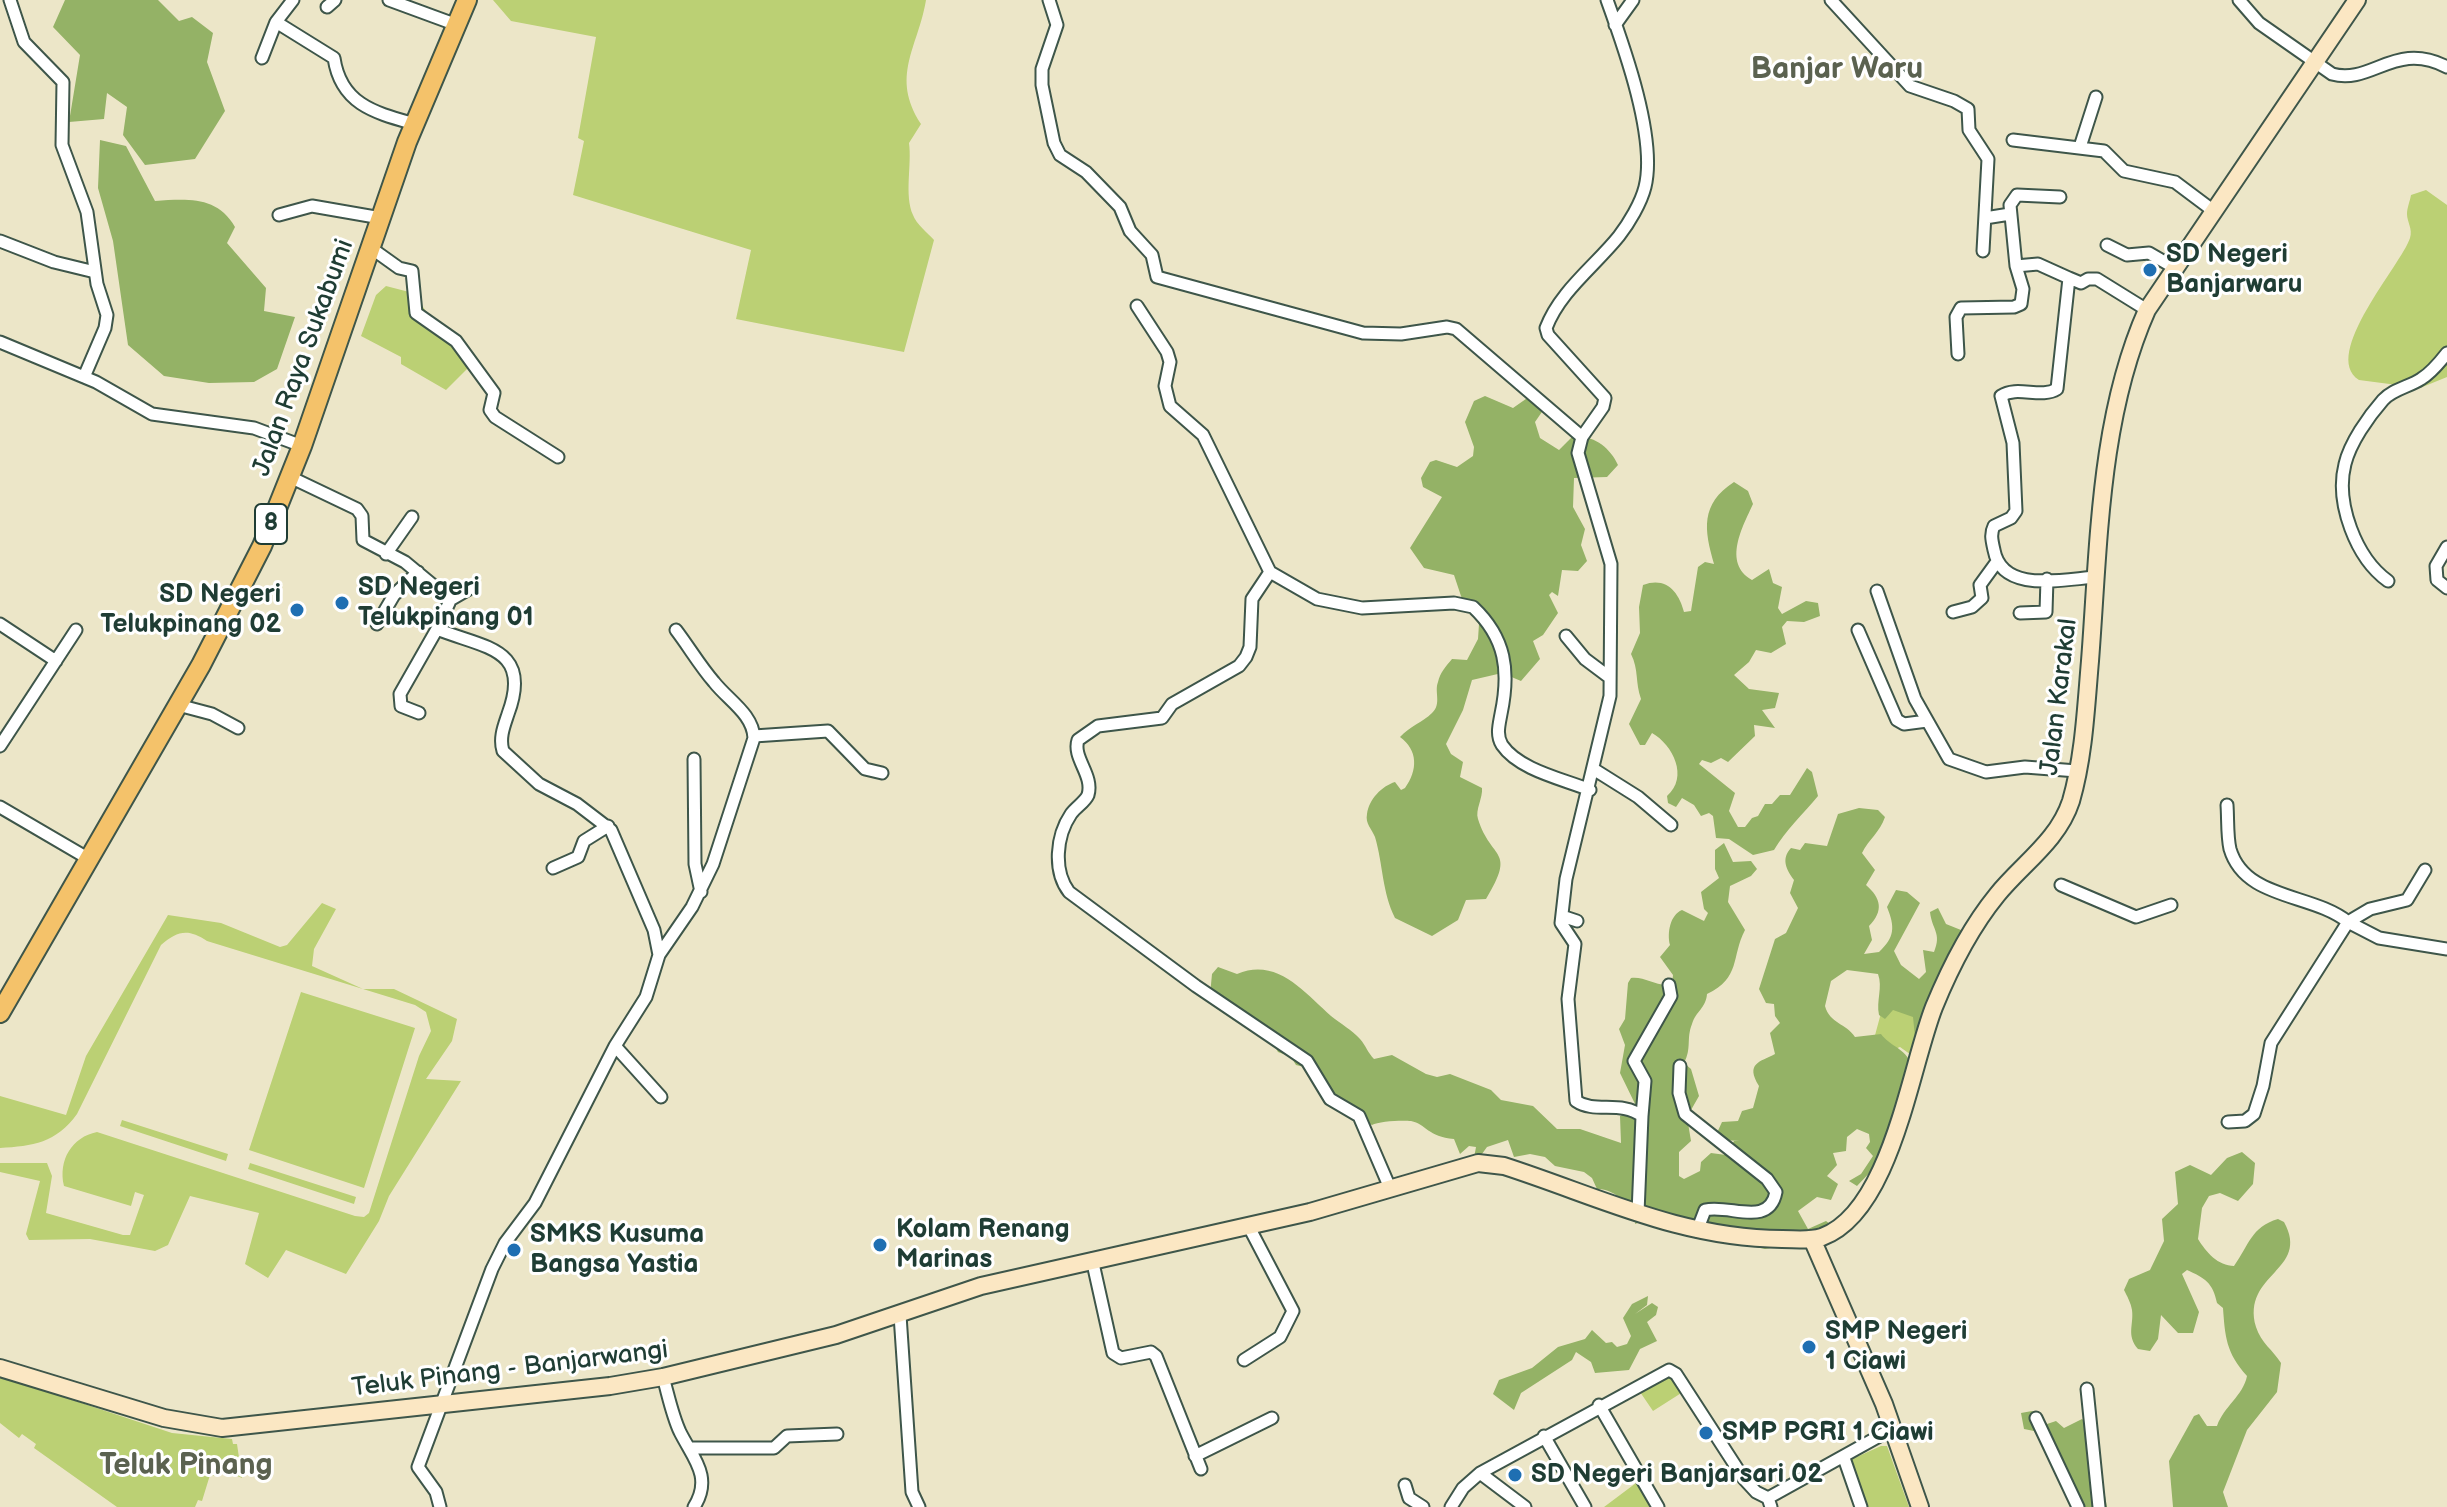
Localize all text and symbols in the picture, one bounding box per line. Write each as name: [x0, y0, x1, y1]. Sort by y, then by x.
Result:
district label: Banjar Waru: [1751, 52, 1923, 88]
street label: Jalan Raya Sukabumi: [247, 235, 361, 481]
place label: SD Negeri Banjarwaru: [2166, 239, 2302, 300]
marker: SD Negeri Banjarwaru: [2141, 261, 2159, 279]
road number: 8: [255, 504, 287, 544]
place label: SD Negeri Telukpinang 01: [358, 572, 534, 634]
place label: SD Negeri Telukpinang 02: [101, 579, 281, 640]
marker: SD Negeri Telukpinang 01: [333, 594, 351, 612]
marker: SD Negeri Telukpinang 02: [288, 601, 306, 619]
street label: Jalan Karakal: [2035, 617, 2085, 777]
place label: Kolam Renang Marinas: [896, 1214, 1069, 1276]
place label: SMKS Kusuma Bangsa Yastia: [530, 1219, 704, 1280]
marker: Kolam Renang Marinas: [871, 1236, 889, 1254]
marker: SMKS Kusuma Bangsa Yastia: [505, 1241, 523, 1259]
place label: SMP Negeri 1 Ciawi: [1825, 1316, 1967, 1378]
street label: Teluk Pinang - Banjarwangi: [350, 1335, 670, 1405]
marker: SMP Negeri 1 Ciawi: [1800, 1338, 1818, 1356]
place label: SMP PGRI 1 Ciawi: [1722, 1417, 1934, 1449]
marker: SMP PGRI 1 Ciawi: [1697, 1424, 1715, 1442]
district label: Teluk Pinang: [99, 1448, 273, 1484]
place label: SD Negeri Banjarsari 02: [1531, 1459, 1823, 1491]
marker: SD Negeri Banjarsari 02: [1506, 1466, 1524, 1484]

